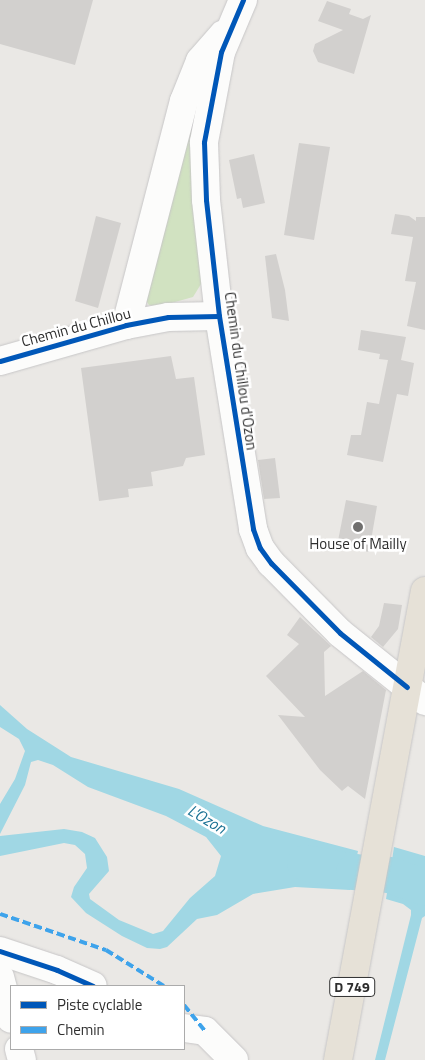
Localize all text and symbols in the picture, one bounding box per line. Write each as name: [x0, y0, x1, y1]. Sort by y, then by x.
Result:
street label: Chemin du Chillou d'Ozon: [221, 291, 261, 451]
street label: Chemin du Chillou: [19, 304, 133, 350]
marker: House of Mailly: [352, 521, 364, 533]
place label: House of Mailly: [309, 535, 407, 553]
water label: L'Ozon: [185, 800, 229, 838]
road number: D 749: [328, 976, 376, 999]
legend: [10, 985, 185, 1050]
text: Piste cyclable: [57, 993, 142, 1016]
text: Chemin: [57, 1018, 105, 1041]

